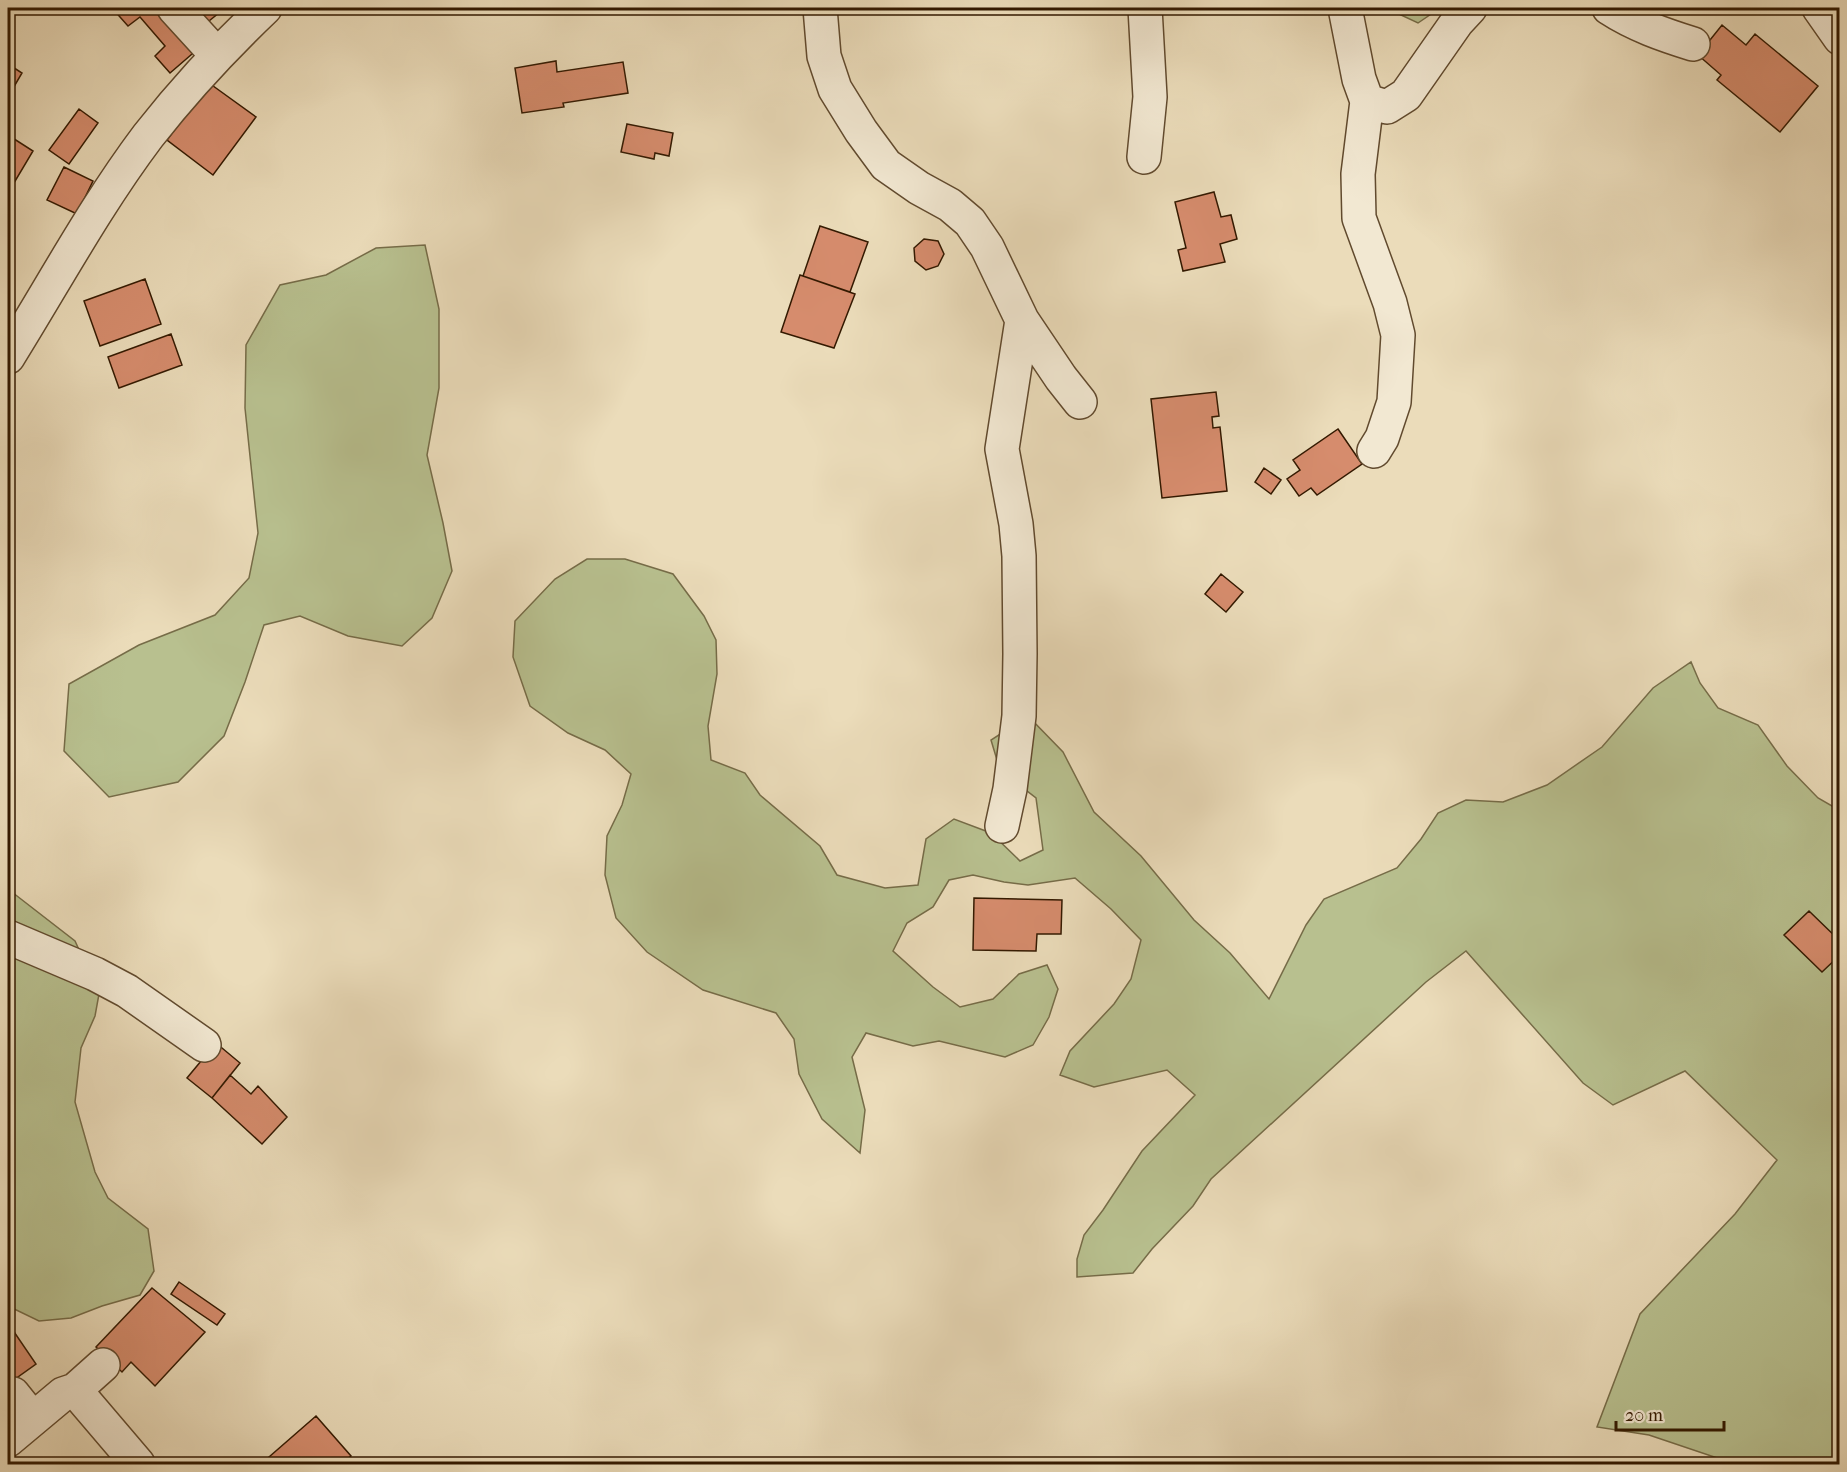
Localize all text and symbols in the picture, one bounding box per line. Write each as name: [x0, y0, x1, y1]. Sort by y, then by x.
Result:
scale bar: [1616, 1394, 1724, 1432]
text: 20 m: [1625, 1405, 1663, 1426]

